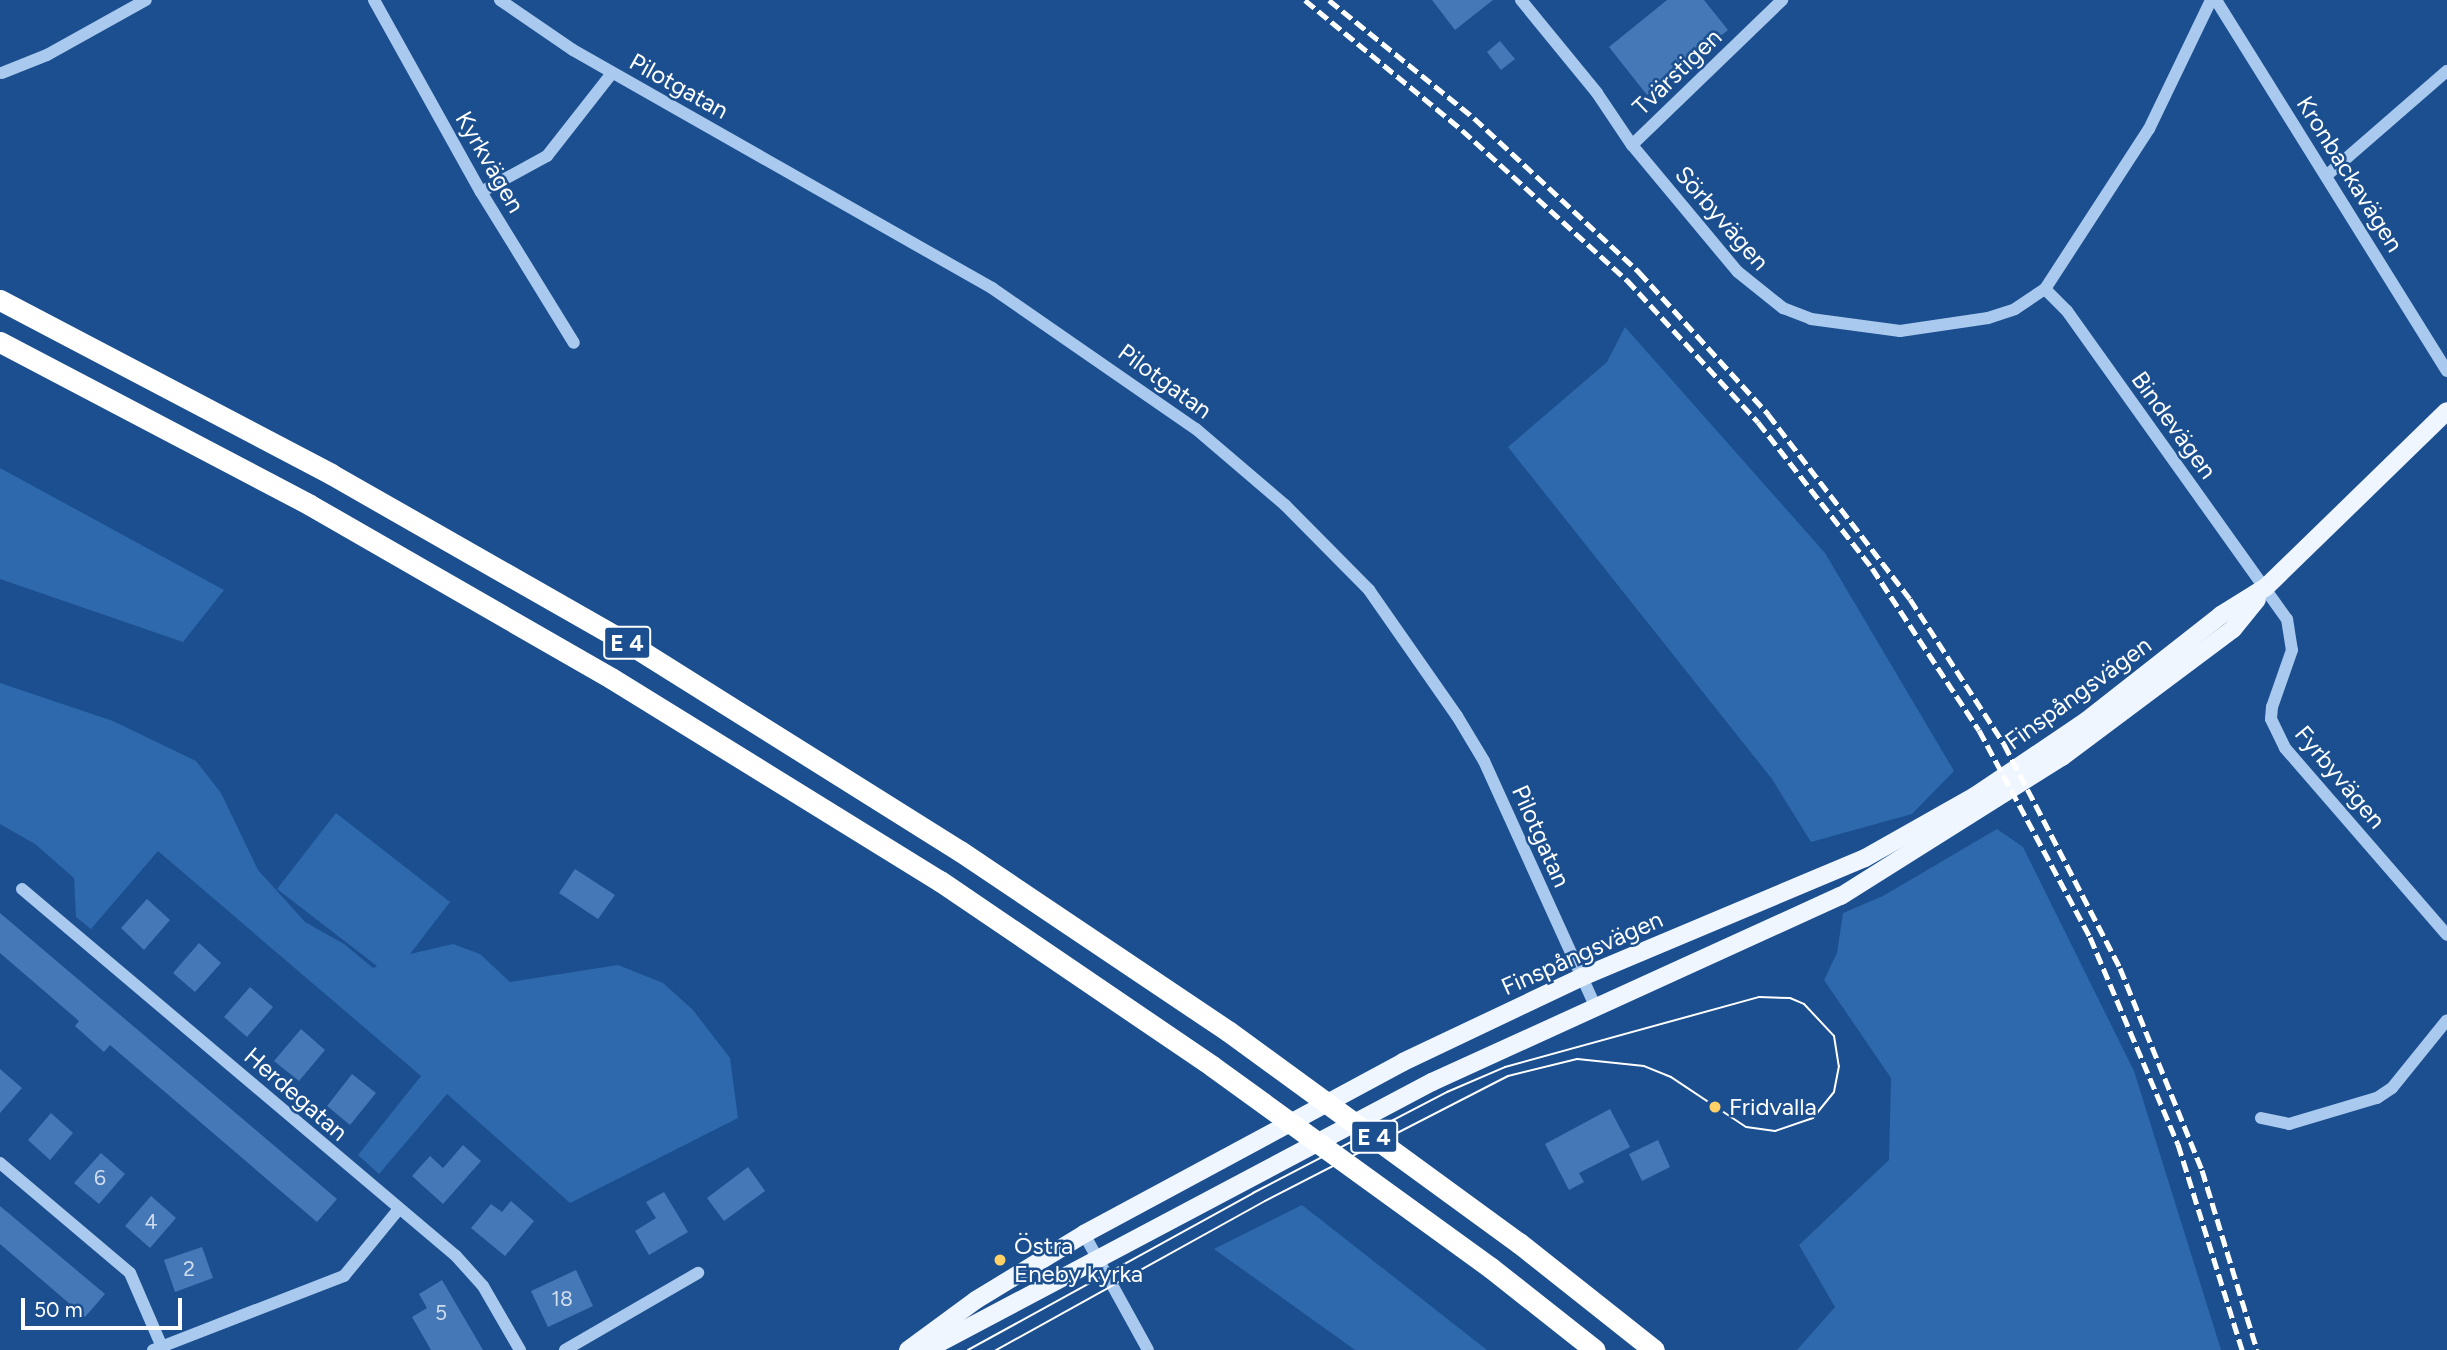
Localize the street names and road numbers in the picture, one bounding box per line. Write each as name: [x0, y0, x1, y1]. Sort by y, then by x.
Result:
street label: Tvärstigen: [1627, 23, 1727, 121]
street label: Pilotgatan: [625, 47, 733, 125]
street label: Kronbackavägen: [2291, 91, 2409, 257]
street label: Kyrkvägen: [450, 106, 530, 218]
street label: Sörbyvägen: [1669, 160, 1775, 276]
street label: Pilotgatan: [1113, 337, 1217, 425]
street label: Bindevägen: [2125, 366, 2223, 484]
road number: E 4: [602, 624, 652, 663]
street label: Finspångsvägen: [1999, 630, 2157, 756]
street label: Fyrbyvägen: [2289, 720, 2391, 834]
street label: Pilotgatan: [1506, 781, 1576, 891]
street label: Finspångsvägen: [1497, 905, 1667, 1001]
street label: Herdegatan: [238, 1041, 354, 1147]
road number: E 4: [1350, 1118, 1398, 1156]

